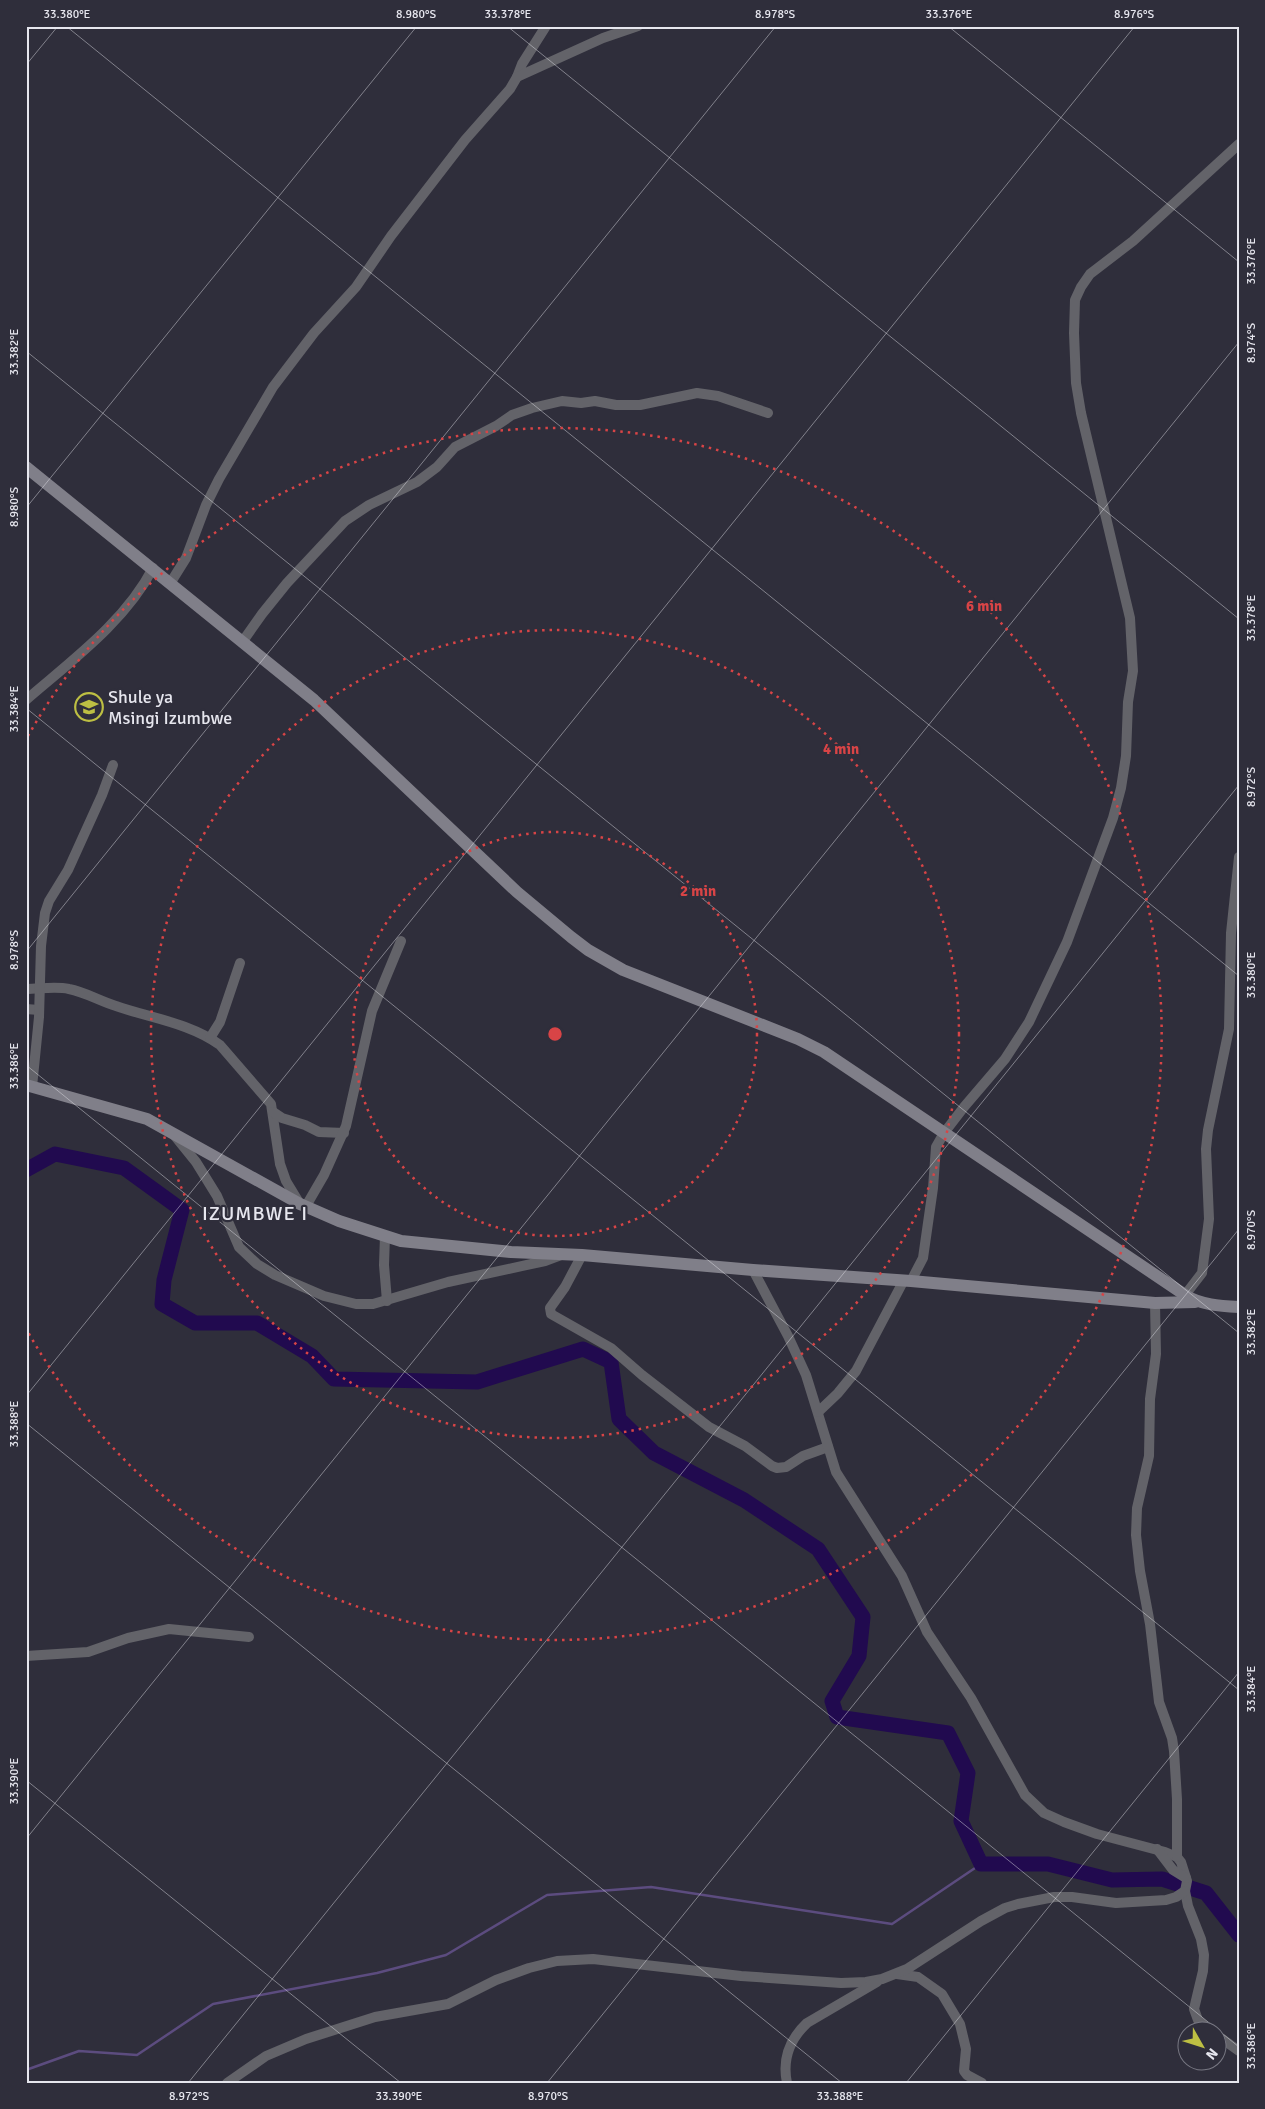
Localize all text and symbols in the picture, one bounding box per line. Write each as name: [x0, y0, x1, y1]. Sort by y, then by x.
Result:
text: 33.380°E: [44, 7, 91, 22]
text: 8.980°S: [396, 7, 436, 22]
text: 33.378°E: [485, 7, 532, 22]
text: 8.978°S: [755, 7, 795, 22]
text: 33.376°E: [926, 7, 973, 22]
text: 8.976°S: [1114, 7, 1154, 22]
text: 33.376°E: [1244, 237, 1259, 284]
text: 8.974°S: [1244, 323, 1259, 363]
text: 33.382°E: [7, 328, 22, 375]
text: 8.980°S: [7, 487, 22, 527]
text: 33.378°E: [1244, 594, 1259, 641]
text: 6 min: [966, 597, 1002, 615]
text: 33.384°E: [7, 685, 22, 732]
place label: Shule ya Msingi Izumbwe: [108, 686, 232, 729]
school or university icon: Shule ya Msingi Izumbwe: [74, 692, 104, 722]
text: 4 min: [823, 740, 859, 758]
text: 8.972°S: [1244, 767, 1259, 807]
text: 2 min: [680, 882, 716, 900]
text: 8.978°S: [7, 930, 22, 970]
text: 33.380°E: [1244, 951, 1259, 998]
centre of rings: [546, 1025, 564, 1043]
text: 33.386°E: [7, 1042, 22, 1089]
district label: IZUMBWE I: [202, 1201, 308, 1226]
text: 8.970°S: [1244, 1210, 1259, 1250]
text: 33.382°E: [1244, 1308, 1259, 1355]
text: 33.388°E: [7, 1400, 22, 1447]
text: 33.384°E: [1244, 1665, 1259, 1712]
text: 33.390°E: [7, 1757, 22, 1804]
north arrow: [1178, 2022, 1228, 2072]
text: 33.386°E: [1244, 2022, 1259, 2069]
text: N: [1202, 2045, 1221, 2063]
text: 8.972°S: [169, 2089, 209, 2104]
text: 33.390°E: [376, 2089, 423, 2104]
text: 8.970°S: [528, 2089, 568, 2104]
text: 33.388°E: [817, 2089, 864, 2104]

